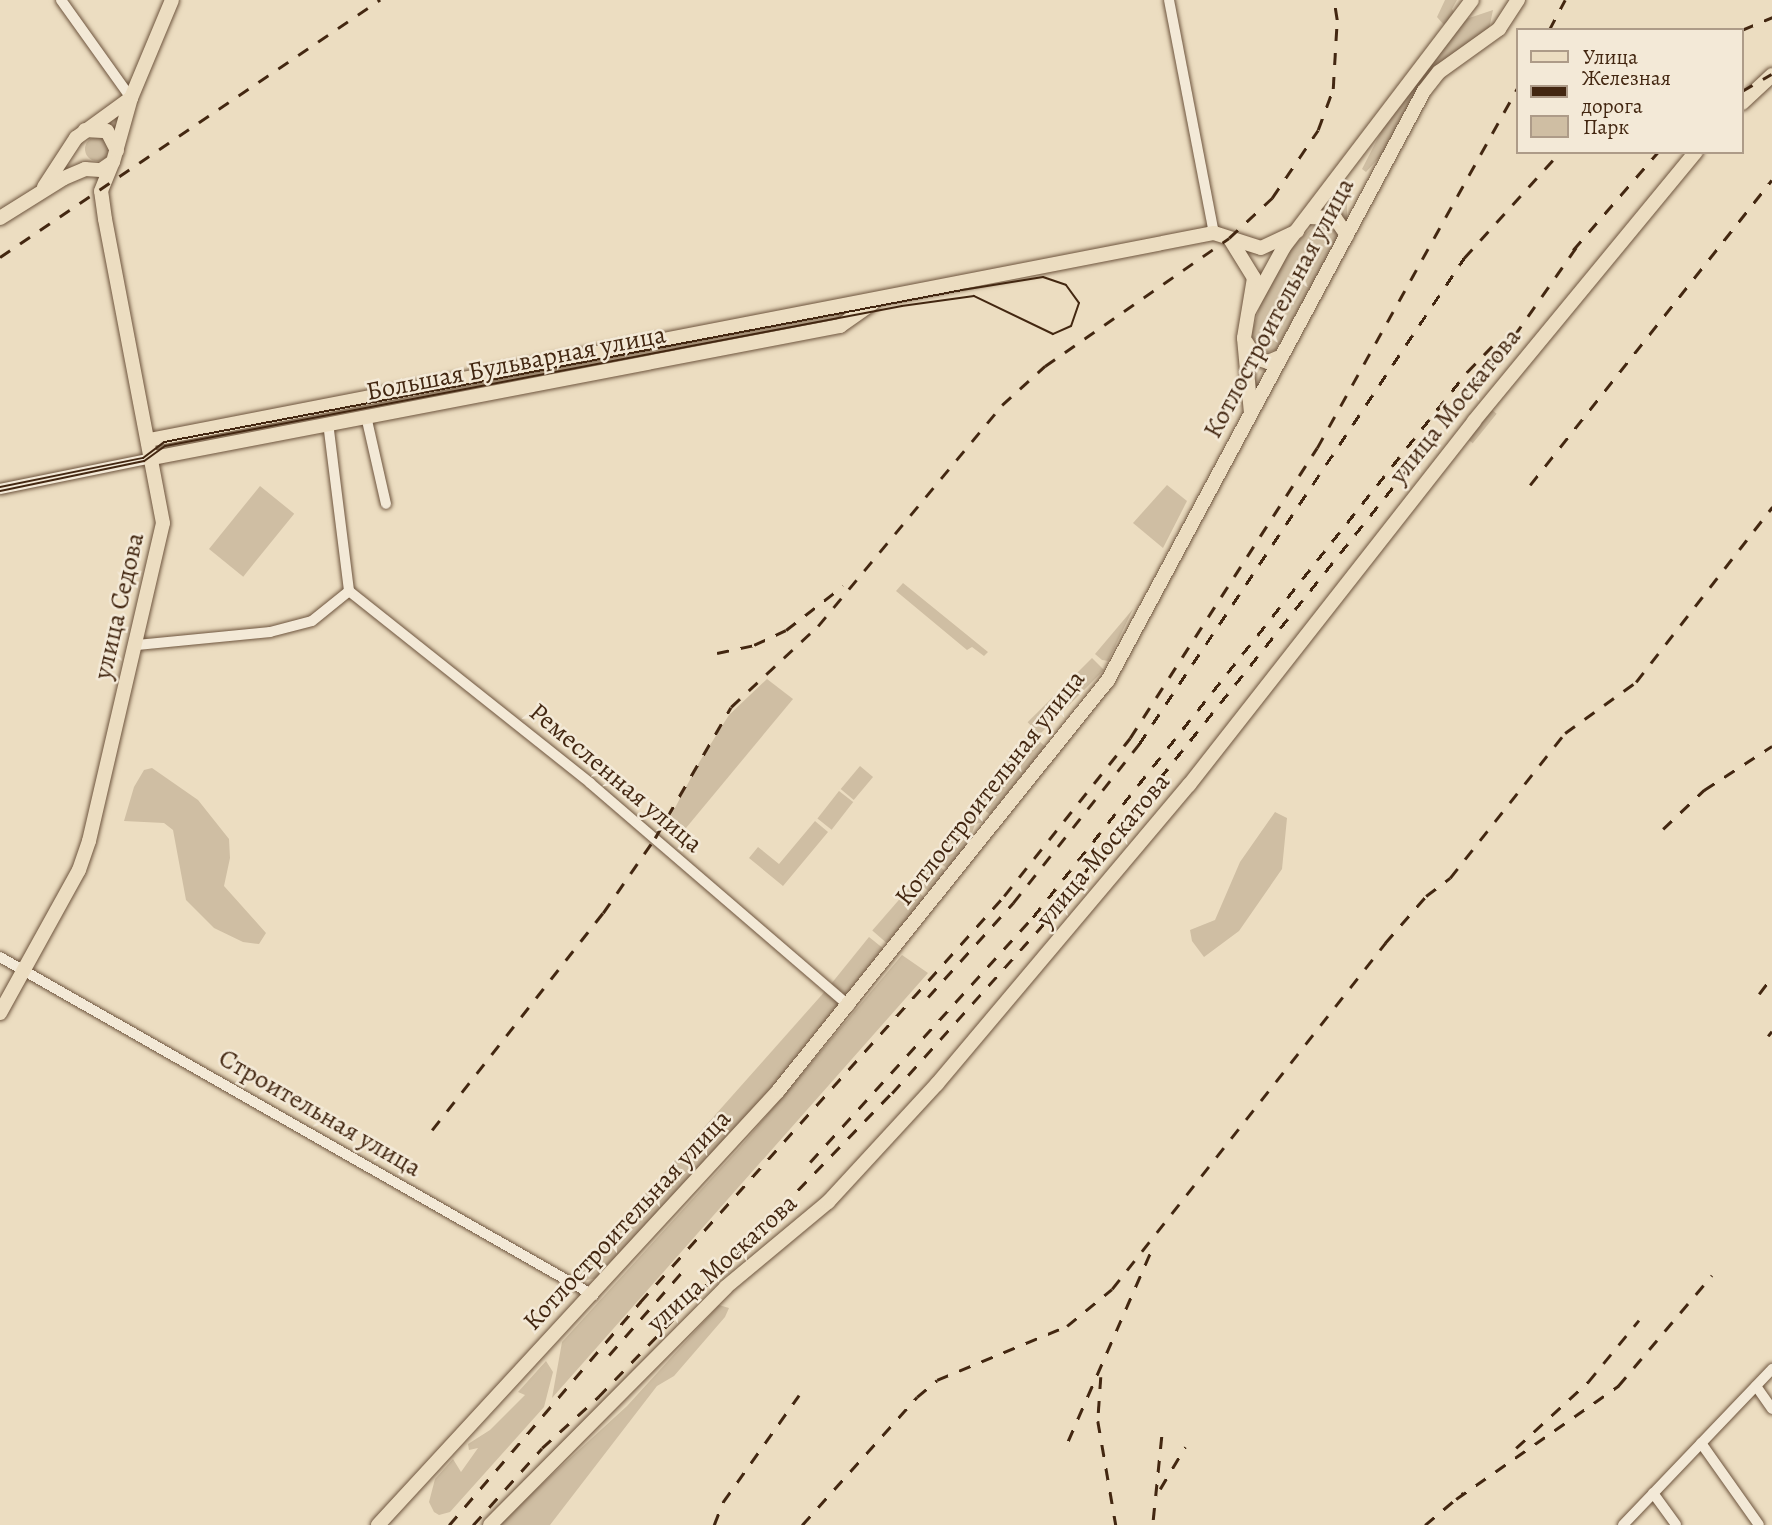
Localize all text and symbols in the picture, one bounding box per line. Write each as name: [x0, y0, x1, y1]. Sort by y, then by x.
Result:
legend: [1516, 28, 1744, 154]
text: Улица: [1583, 43, 1638, 71]
text: Железная дорога: [1582, 64, 1671, 120]
text: Парк: [1583, 113, 1629, 141]
street label: Котлостроительная улица: [1197, 172, 1361, 444]
street label: Большая Бульварная улица: [363, 319, 669, 407]
street label: улица Москатова: [1383, 322, 1527, 490]
street label: улица Седова: [87, 530, 151, 682]
street label: Котлостроительная улица: [888, 664, 1092, 912]
street label: Ремесленная улица: [523, 696, 709, 860]
street label: улица Москатова: [1030, 767, 1176, 933]
street label: Строительная улица: [213, 1042, 427, 1184]
street label: Котлостроительная улица: [517, 1103, 737, 1337]
street label: улица Москатова: [640, 1187, 804, 1339]

